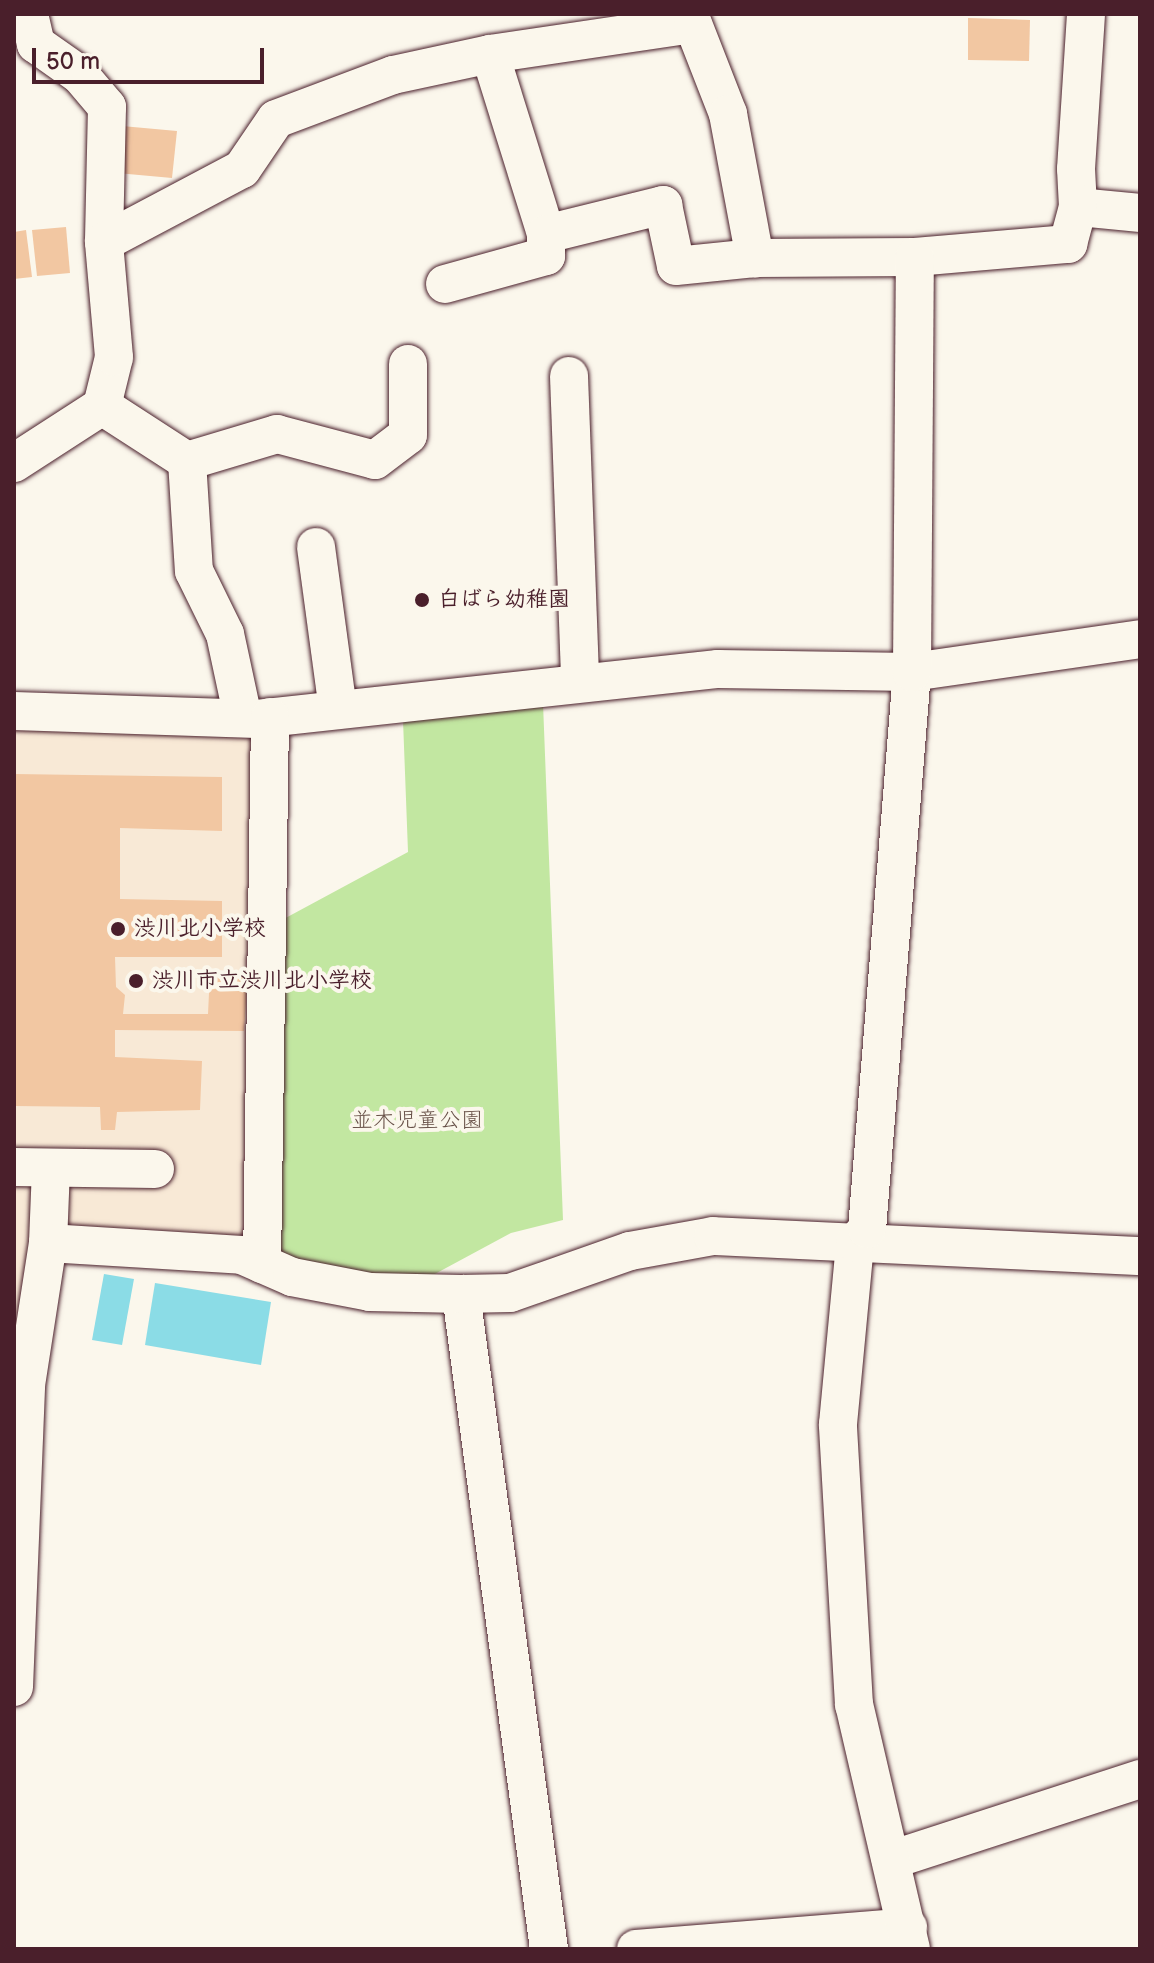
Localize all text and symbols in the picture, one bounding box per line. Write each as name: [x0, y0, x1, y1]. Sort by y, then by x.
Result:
scale bar: [36, 32, 268, 82]
text: 50 m: [46, 47, 100, 76]
place label: 白ばら幼稚園: [438, 587, 570, 613]
marker: 白ばら幼稚園: [413, 591, 431, 609]
place label: 渋川北小学校: [134, 916, 266, 942]
marker: 渋川北小学校: [109, 920, 127, 938]
place label: 渋川市立渋川北小学校: [152, 968, 372, 994]
marker: 渋川市立渋川北小学校: [127, 972, 145, 990]
park label: 並木児童公園: [351, 1108, 483, 1134]

